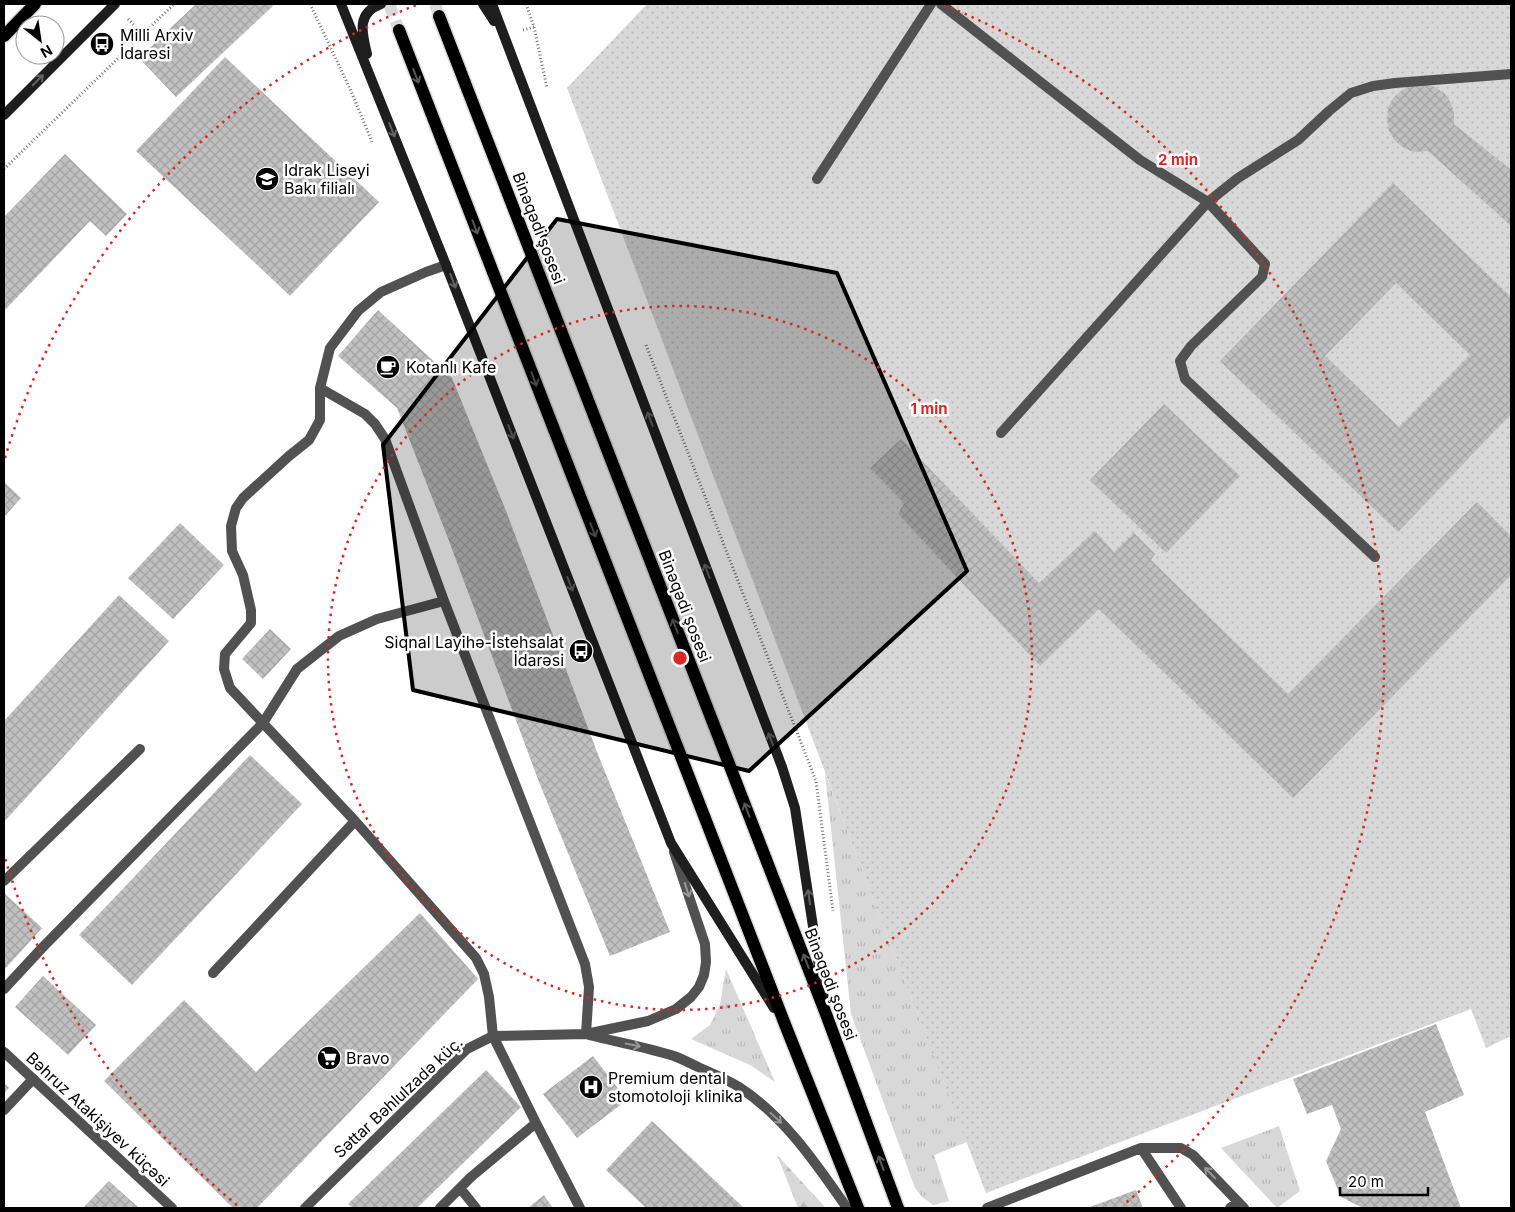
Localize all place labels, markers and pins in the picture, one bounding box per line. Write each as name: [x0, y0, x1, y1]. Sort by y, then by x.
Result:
place label: Milli Arxiv İdarəsi: [120, 25, 193, 63]
bus stop icon: Milli Arxiv İdarəsi: [89, 31, 115, 57]
place label: Idrak Liseyi Bakı filialı: [284, 160, 370, 198]
school or university icon: Idrak Liseyi Bakı filialı: [254, 166, 280, 192]
cafe icon: Kotanlı Kafe: [375, 354, 401, 380]
place label: Kotanlı Kafe: [406, 357, 496, 377]
place label: Siqnal Layihə-İstehsalat İdarəsi: [384, 632, 564, 670]
bus stop icon: Siqnal Layihə-İstehsalat İdarəsi: [568, 638, 594, 664]
centre of rings: [671, 649, 689, 667]
supermarket icon: Bravo: [316, 1045, 342, 1071]
place label: Bravo: [346, 1048, 390, 1068]
place label: Premium dental stomotoloji klinika: [608, 1068, 743, 1106]
hospital icon: Premium dental stomotoloji klinika: [578, 1074, 604, 1100]

